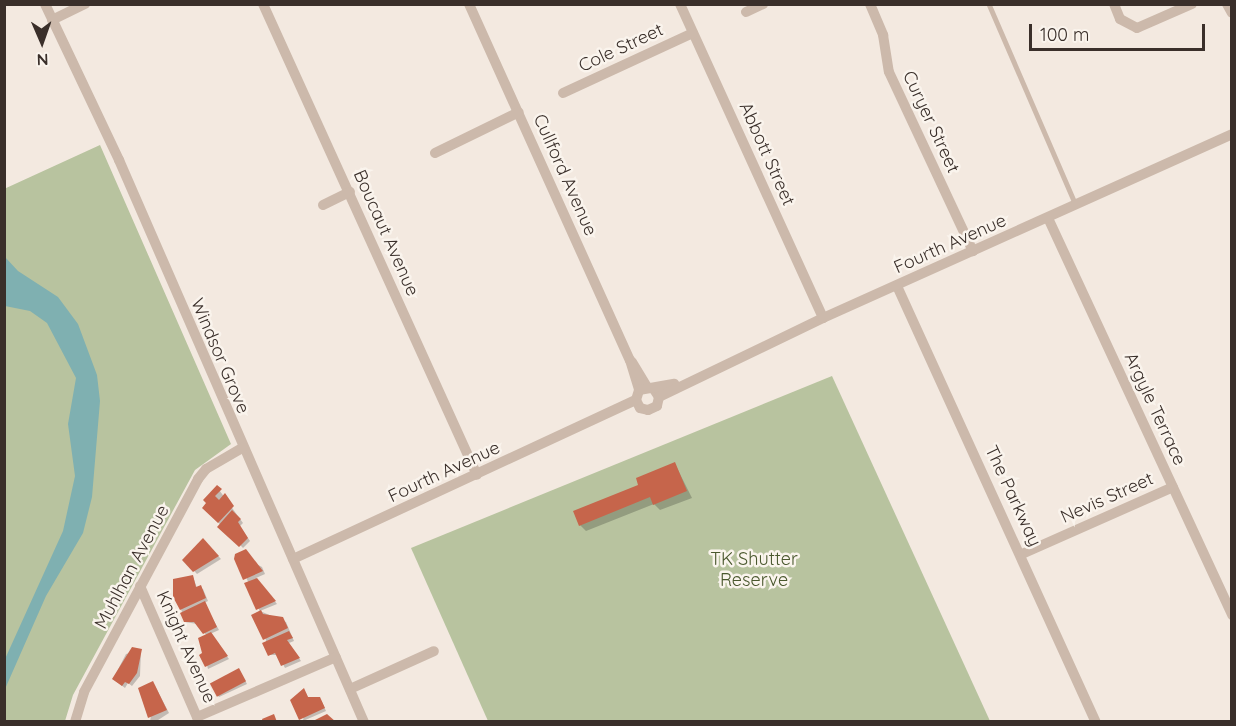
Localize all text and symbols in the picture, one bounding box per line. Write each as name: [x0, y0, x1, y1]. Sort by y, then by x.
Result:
north arrow: [12, 12, 72, 72]
scale bar: [1032, 12, 1208, 50]
street label: Cole Street: [575, 19, 667, 77]
text: 100 m: [1040, 23, 1089, 46]
text: N: [36, 50, 49, 70]
street label: Curyer Street: [898, 67, 964, 177]
street label: Abbott Street: [735, 99, 799, 209]
street label: Cullford Avenue: [529, 111, 601, 239]
street label: Boucaut Avenue: [349, 167, 423, 299]
street label: Fourth Avenue: [890, 210, 1010, 278]
street label: Windsor Grove: [186, 295, 254, 417]
street label: Argyle Terrace: [1119, 349, 1191, 469]
street label: Fourth Avenue: [385, 437, 503, 507]
street label: The Parkway: [980, 442, 1046, 550]
street label: Nevis Street: [1057, 468, 1157, 528]
street label: Muhlhan Avenue: [90, 501, 174, 633]
park label: TK Shutter Reserve: [710, 549, 798, 592]
street label: Knight Avenue: [152, 588, 220, 706]

